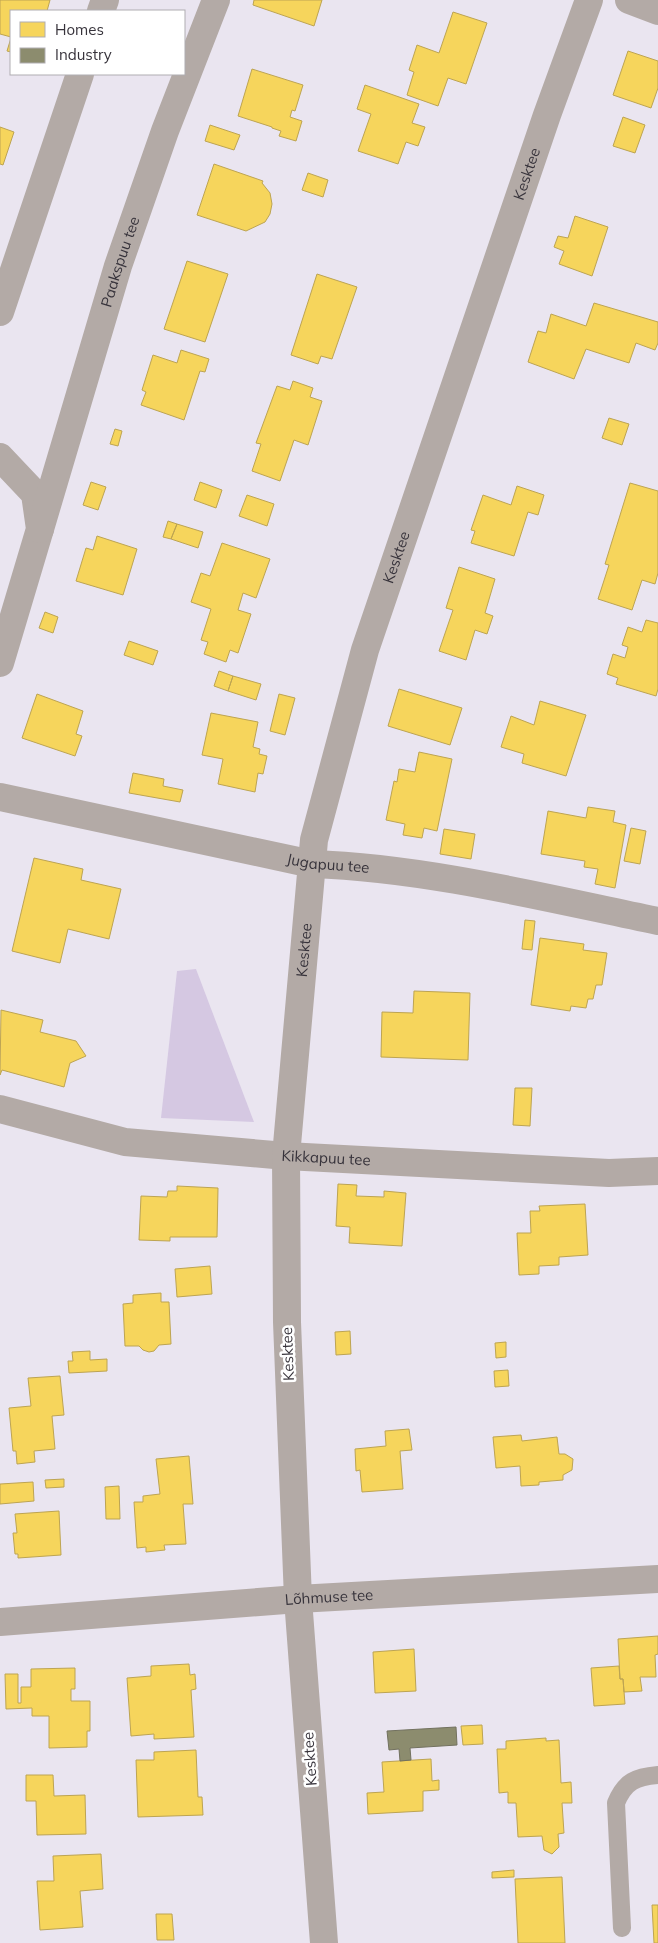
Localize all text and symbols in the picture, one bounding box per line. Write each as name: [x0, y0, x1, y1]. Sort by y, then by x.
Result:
legend: [10, 10, 185, 75]
text: Homes: [55, 20, 104, 39]
text: Industry: [55, 45, 112, 64]
street label: Kesktee: [509, 145, 544, 202]
street label: Paakspuu tee: [96, 214, 144, 309]
street label: Kesktee: [378, 529, 414, 586]
street label: Jugapuu tee: [285, 849, 370, 877]
street label: Kesktee: [292, 922, 316, 978]
street label: Kikkapuu tee: [281, 1146, 371, 1169]
street label: Kesktee: [277, 1327, 298, 1381]
street label: Lõhmuse tee: [284, 1585, 374, 1609]
street label: Kesktee: [298, 1731, 321, 1787]

